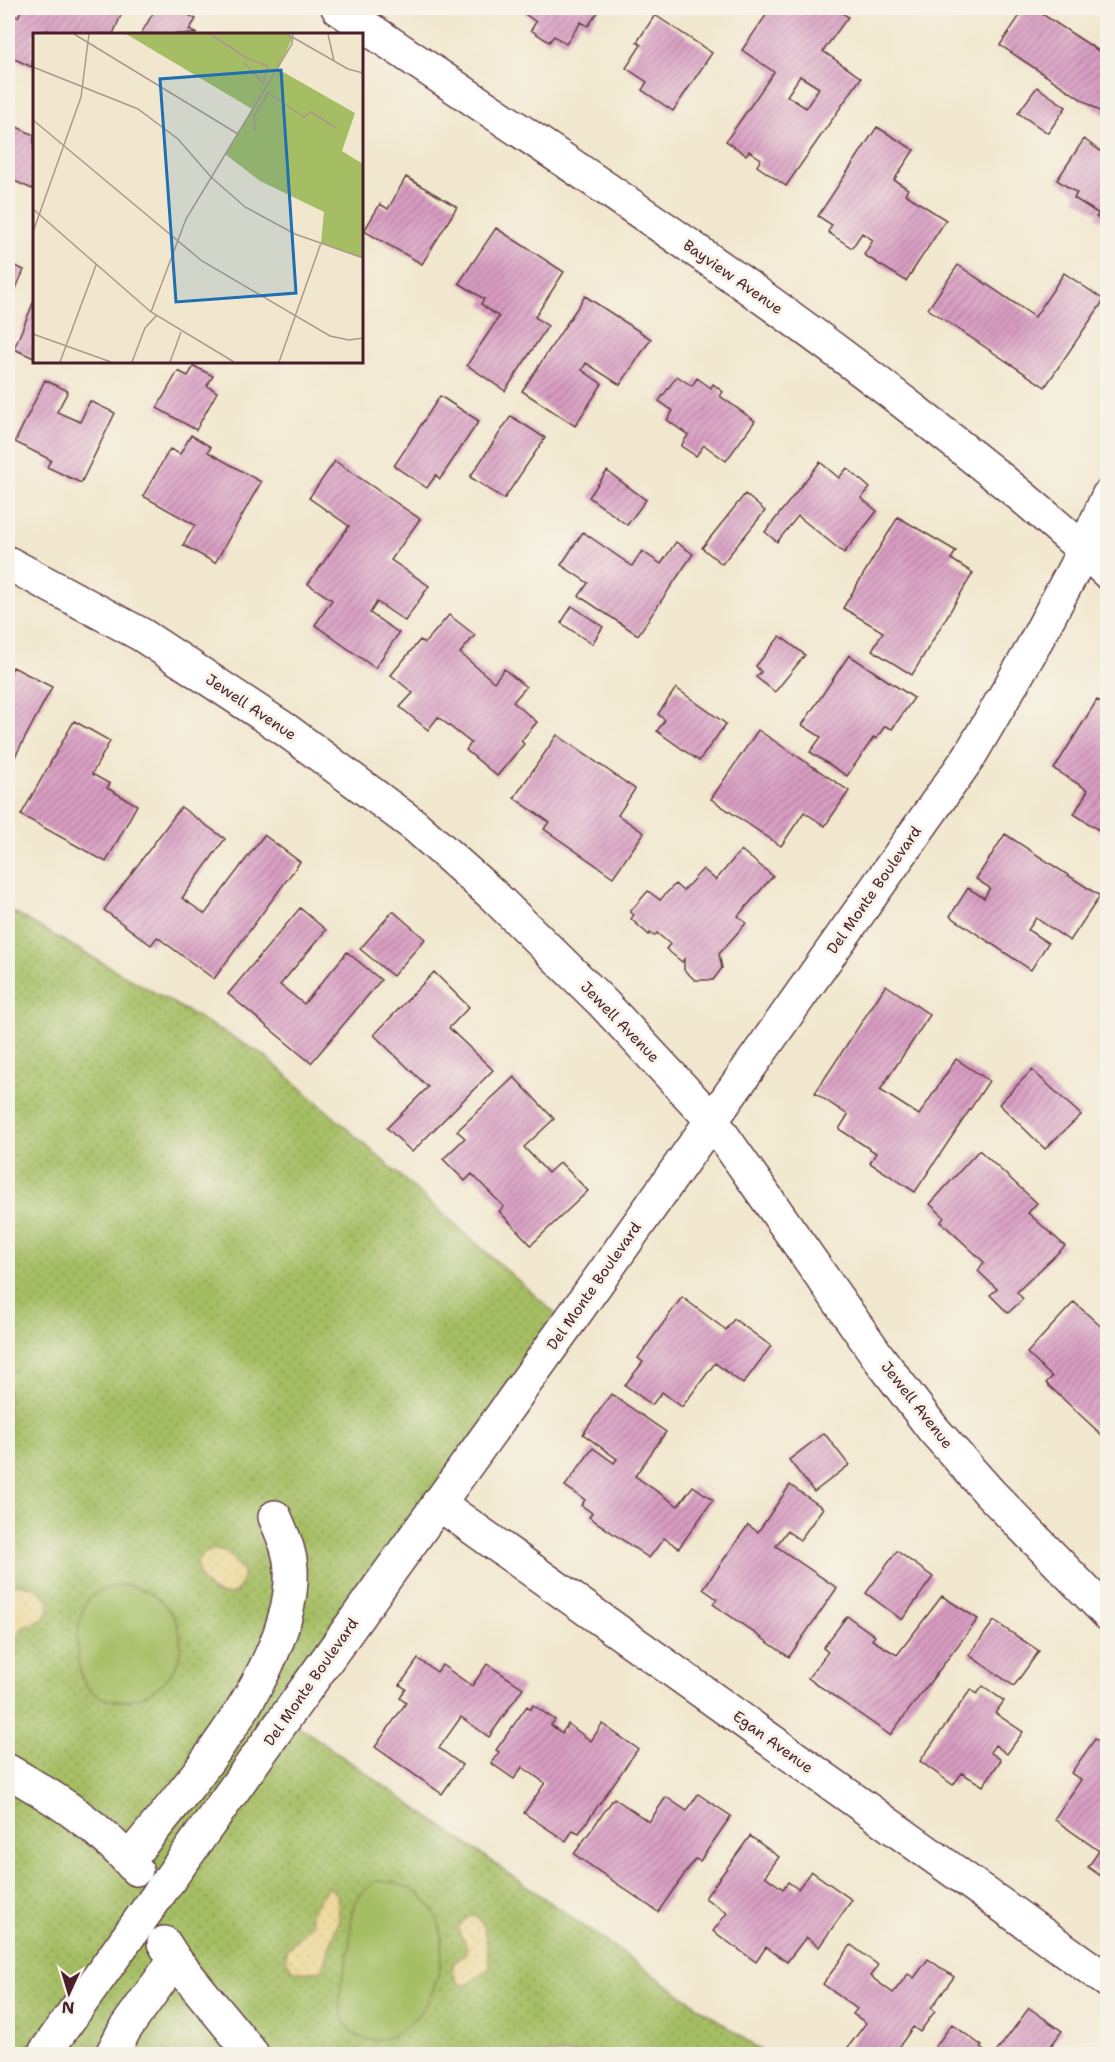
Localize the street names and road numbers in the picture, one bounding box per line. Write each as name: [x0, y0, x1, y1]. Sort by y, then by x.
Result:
street label: Bayview Avenue: [679, 235, 787, 319]
street label: Jewell Avenue: [202, 669, 300, 745]
street label: Del Monte Boulevard: [822, 822, 926, 958]
street label: Jewell Avenue: [576, 977, 664, 1067]
street label: Del Monte Boulevard: [542, 1218, 646, 1354]
street label: Jewell Avenue: [877, 1357, 957, 1453]
street label: Del Monte Boulevard: [259, 1614, 363, 1750]
street label: Egan Avenue: [729, 1706, 817, 1778]

